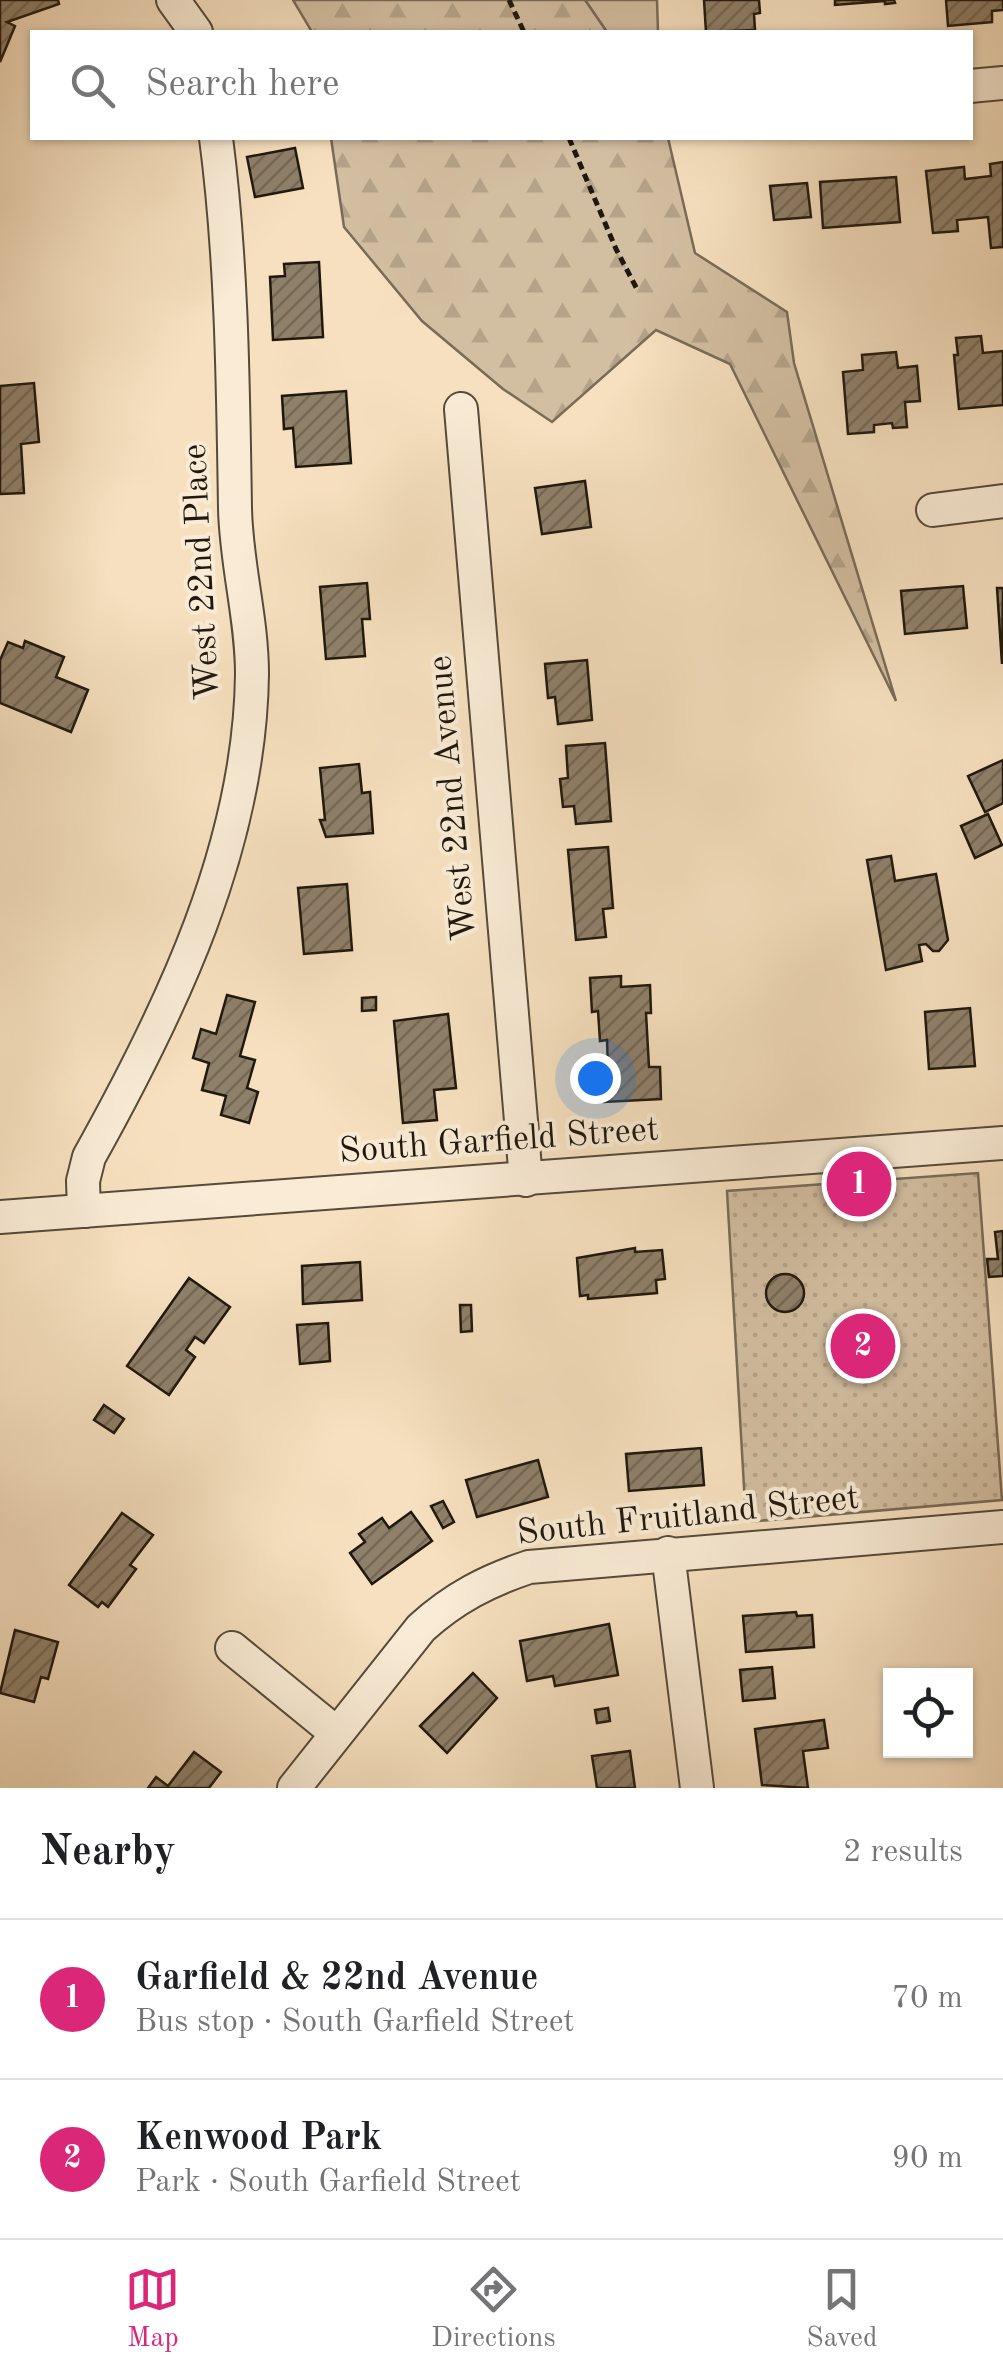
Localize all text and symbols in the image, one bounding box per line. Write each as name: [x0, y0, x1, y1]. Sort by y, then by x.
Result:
search box: [30, 30, 973, 140]
icon: search: [65, 58, 120, 113]
text: Search here: [145, 66, 340, 104]
street label: West 22nd Place: [178, 443, 226, 701]
street label: West 22nd Avenue: [423, 654, 483, 942]
your location: [570, 1053, 621, 1104]
street label: South Garfield Street: [338, 1112, 660, 1170]
pin: 1: [826, 1146, 892, 1222]
pin: 2: [830, 1308, 896, 1384]
street label: South Fruitland Street: [515, 1481, 861, 1551]
map controls: [883, 1668, 973, 1758]
button: locate: [883, 1668, 973, 1758]
text: Nearby: [40, 1832, 176, 1874]
text: 2 results: [843, 1837, 963, 1869]
text: Garfield & 22nd Avenue: [135, 1960, 538, 1998]
text: 1: [63, 1983, 82, 2015]
text: 70 m: [892, 1983, 963, 2015]
text: Bus stop · South Garfield Street: [135, 2007, 575, 2039]
text: Kenwood Park: [135, 2120, 382, 2158]
text: 2: [63, 2143, 82, 2175]
text: 90 m: [892, 2143, 963, 2175]
text: Park · South Garfield Street: [135, 2167, 521, 2199]
tab: Map: [125, 2262, 180, 2357]
tab: Directions: [431, 2262, 556, 2357]
tab: Saved: [806, 2262, 878, 2357]

